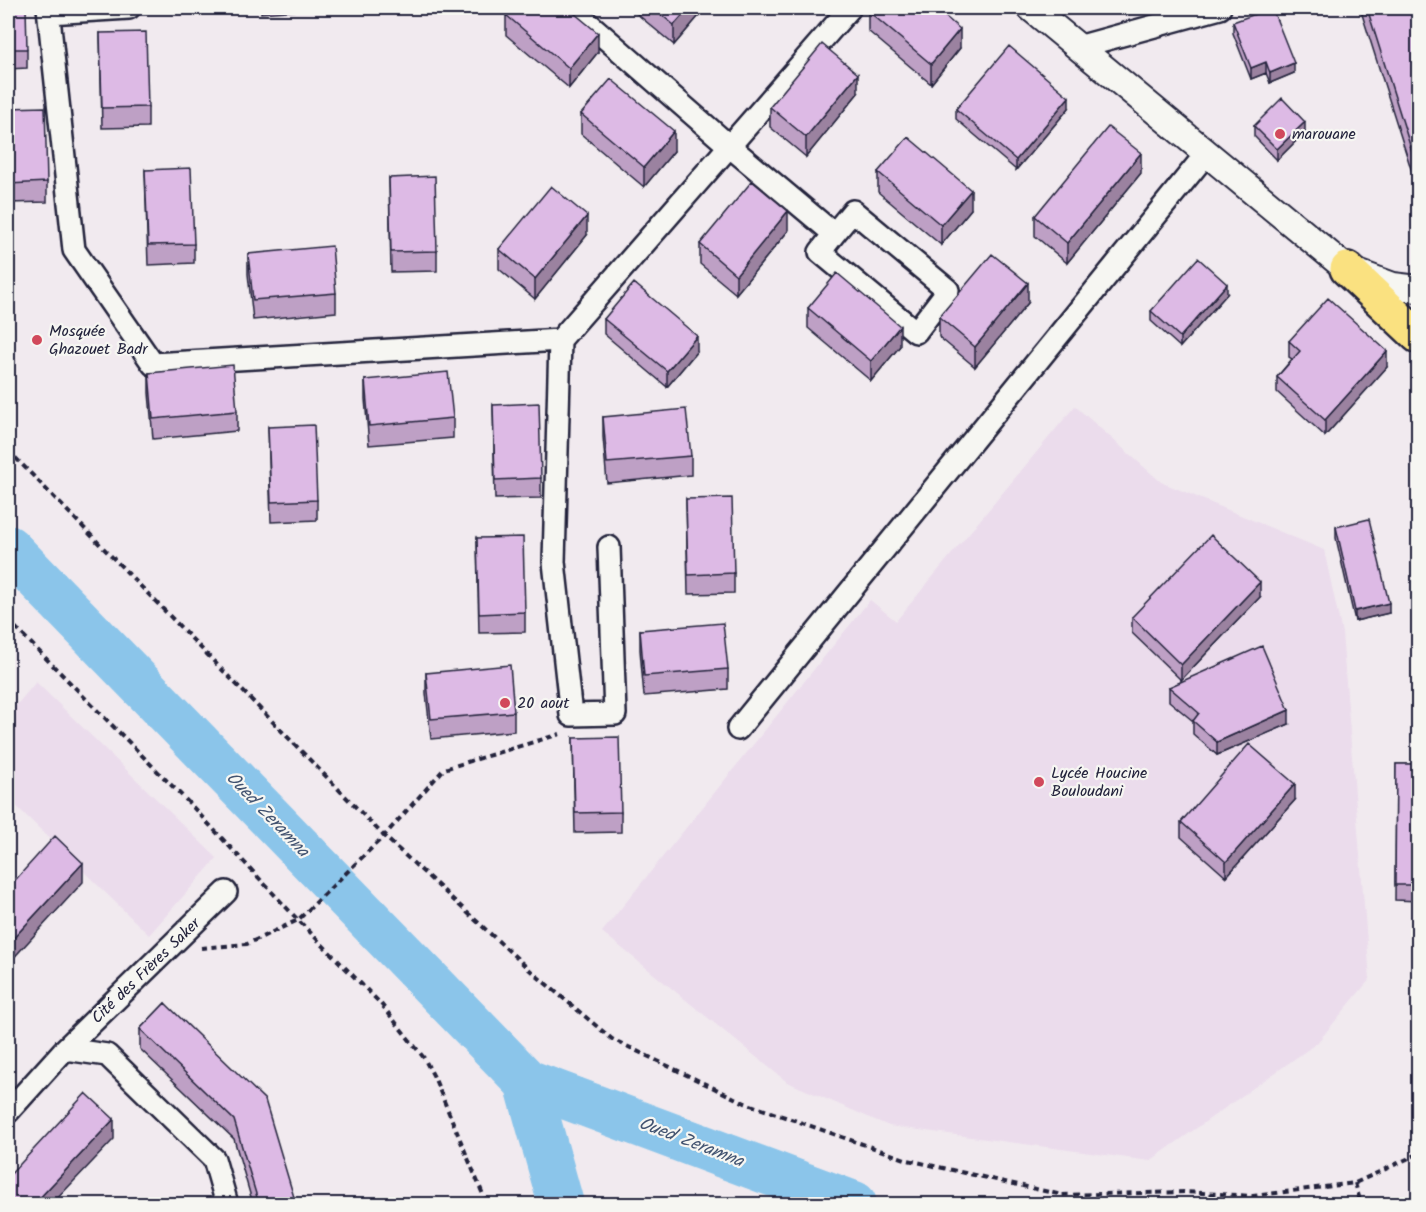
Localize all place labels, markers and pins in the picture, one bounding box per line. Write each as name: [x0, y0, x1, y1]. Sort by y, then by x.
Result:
place label: marouane: [1292, 122, 1356, 147]
marker: marouane: [1273, 127, 1287, 141]
place label: Mosquée Ghazouet Badr: [49, 319, 149, 362]
marker: Mosquée Ghazouet Badr: [30, 333, 44, 347]
place label: 20 aout: [517, 691, 570, 716]
marker: 20 aout: [498, 696, 512, 710]
place label: Lycée Houcine Bouloudani: [1051, 761, 1147, 804]
marker: Lycée Houcine Bouloudani: [1032, 775, 1046, 789]

